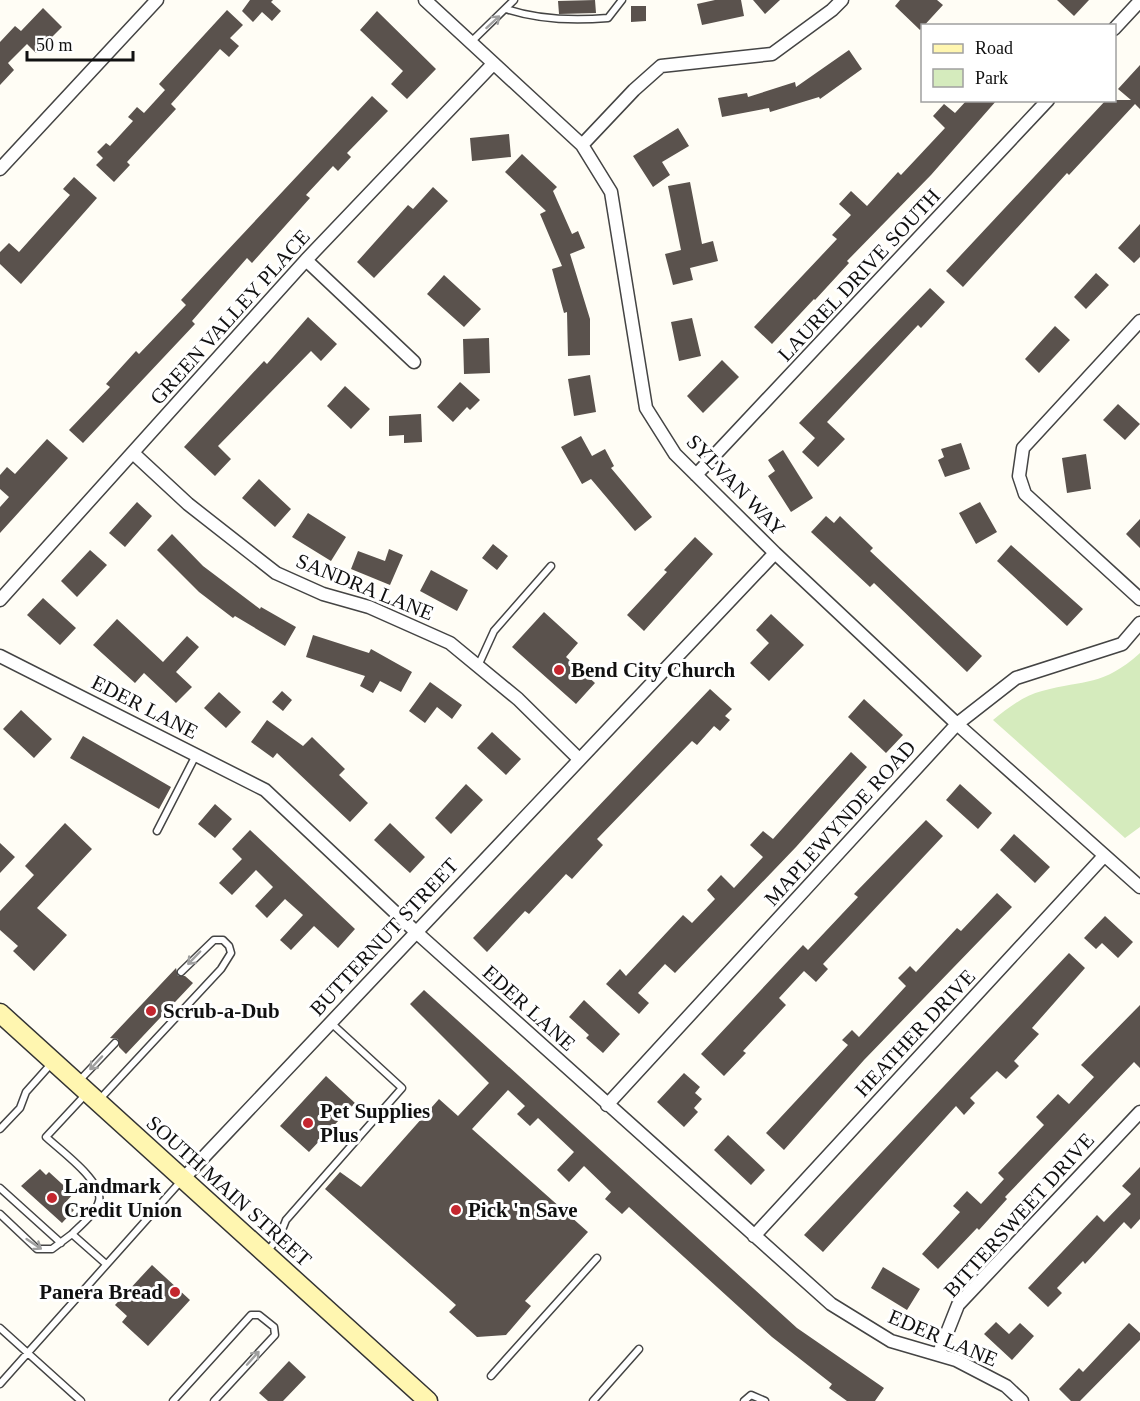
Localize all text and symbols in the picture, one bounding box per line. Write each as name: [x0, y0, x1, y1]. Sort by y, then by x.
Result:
one-way arrow: [485, 15, 500, 29]
scale bar: [27, 24, 134, 62]
legend: [921, 24, 1116, 102]
text: 50 m: [36, 35, 73, 55]
text: Road: [975, 38, 1013, 58]
text: Park: [975, 68, 1008, 88]
street label: LAUREL DRIVE SOUTH: [773, 184, 945, 366]
street label: GREEN VALLEY PLACE: [145, 225, 315, 409]
street label: SYLVAN WAY: [682, 429, 790, 541]
street label: SANDRA LANE: [293, 548, 437, 626]
place label: Bend City Church: [571, 658, 735, 682]
marker: Bend City Church: [552, 663, 566, 677]
street label: EDER LANE: [88, 670, 202, 744]
street label: MAPLEWYNDE ROAD: [759, 735, 921, 911]
street label: BUTTERNUT STREET: [305, 853, 463, 1021]
one-way arrow: [186, 951, 201, 966]
street label: EDER LANE: [478, 960, 580, 1056]
street label: HEATHER DRIVE: [850, 964, 980, 1102]
place label: Scrub-a-Dub: [163, 999, 280, 1023]
marker: Scrub-a-Dub: [144, 1004, 158, 1018]
one-way arrow: [89, 1055, 103, 1070]
place label: Pet Supplies Plus: [320, 1099, 430, 1147]
street label: SOUTH MAIN STREET: [142, 1111, 316, 1271]
marker: Pet Supplies Plus: [301, 1116, 315, 1130]
street label: BITTERSWEET DRIVE: [939, 1128, 1099, 1302]
place label: Landmark Credit Union: [64, 1174, 182, 1222]
marker: Landmark Credit Union: [45, 1191, 59, 1205]
place label: Pick 'n Save: [468, 1198, 578, 1222]
marker: Pick 'n Save: [449, 1203, 463, 1217]
one-way arrow: [26, 1238, 42, 1250]
place label: Panera Bread: [39, 1280, 163, 1304]
marker: Panera Bread: [168, 1285, 182, 1299]
street label: EDER LANE: [885, 1304, 1001, 1372]
one-way arrow: [246, 1351, 260, 1366]

